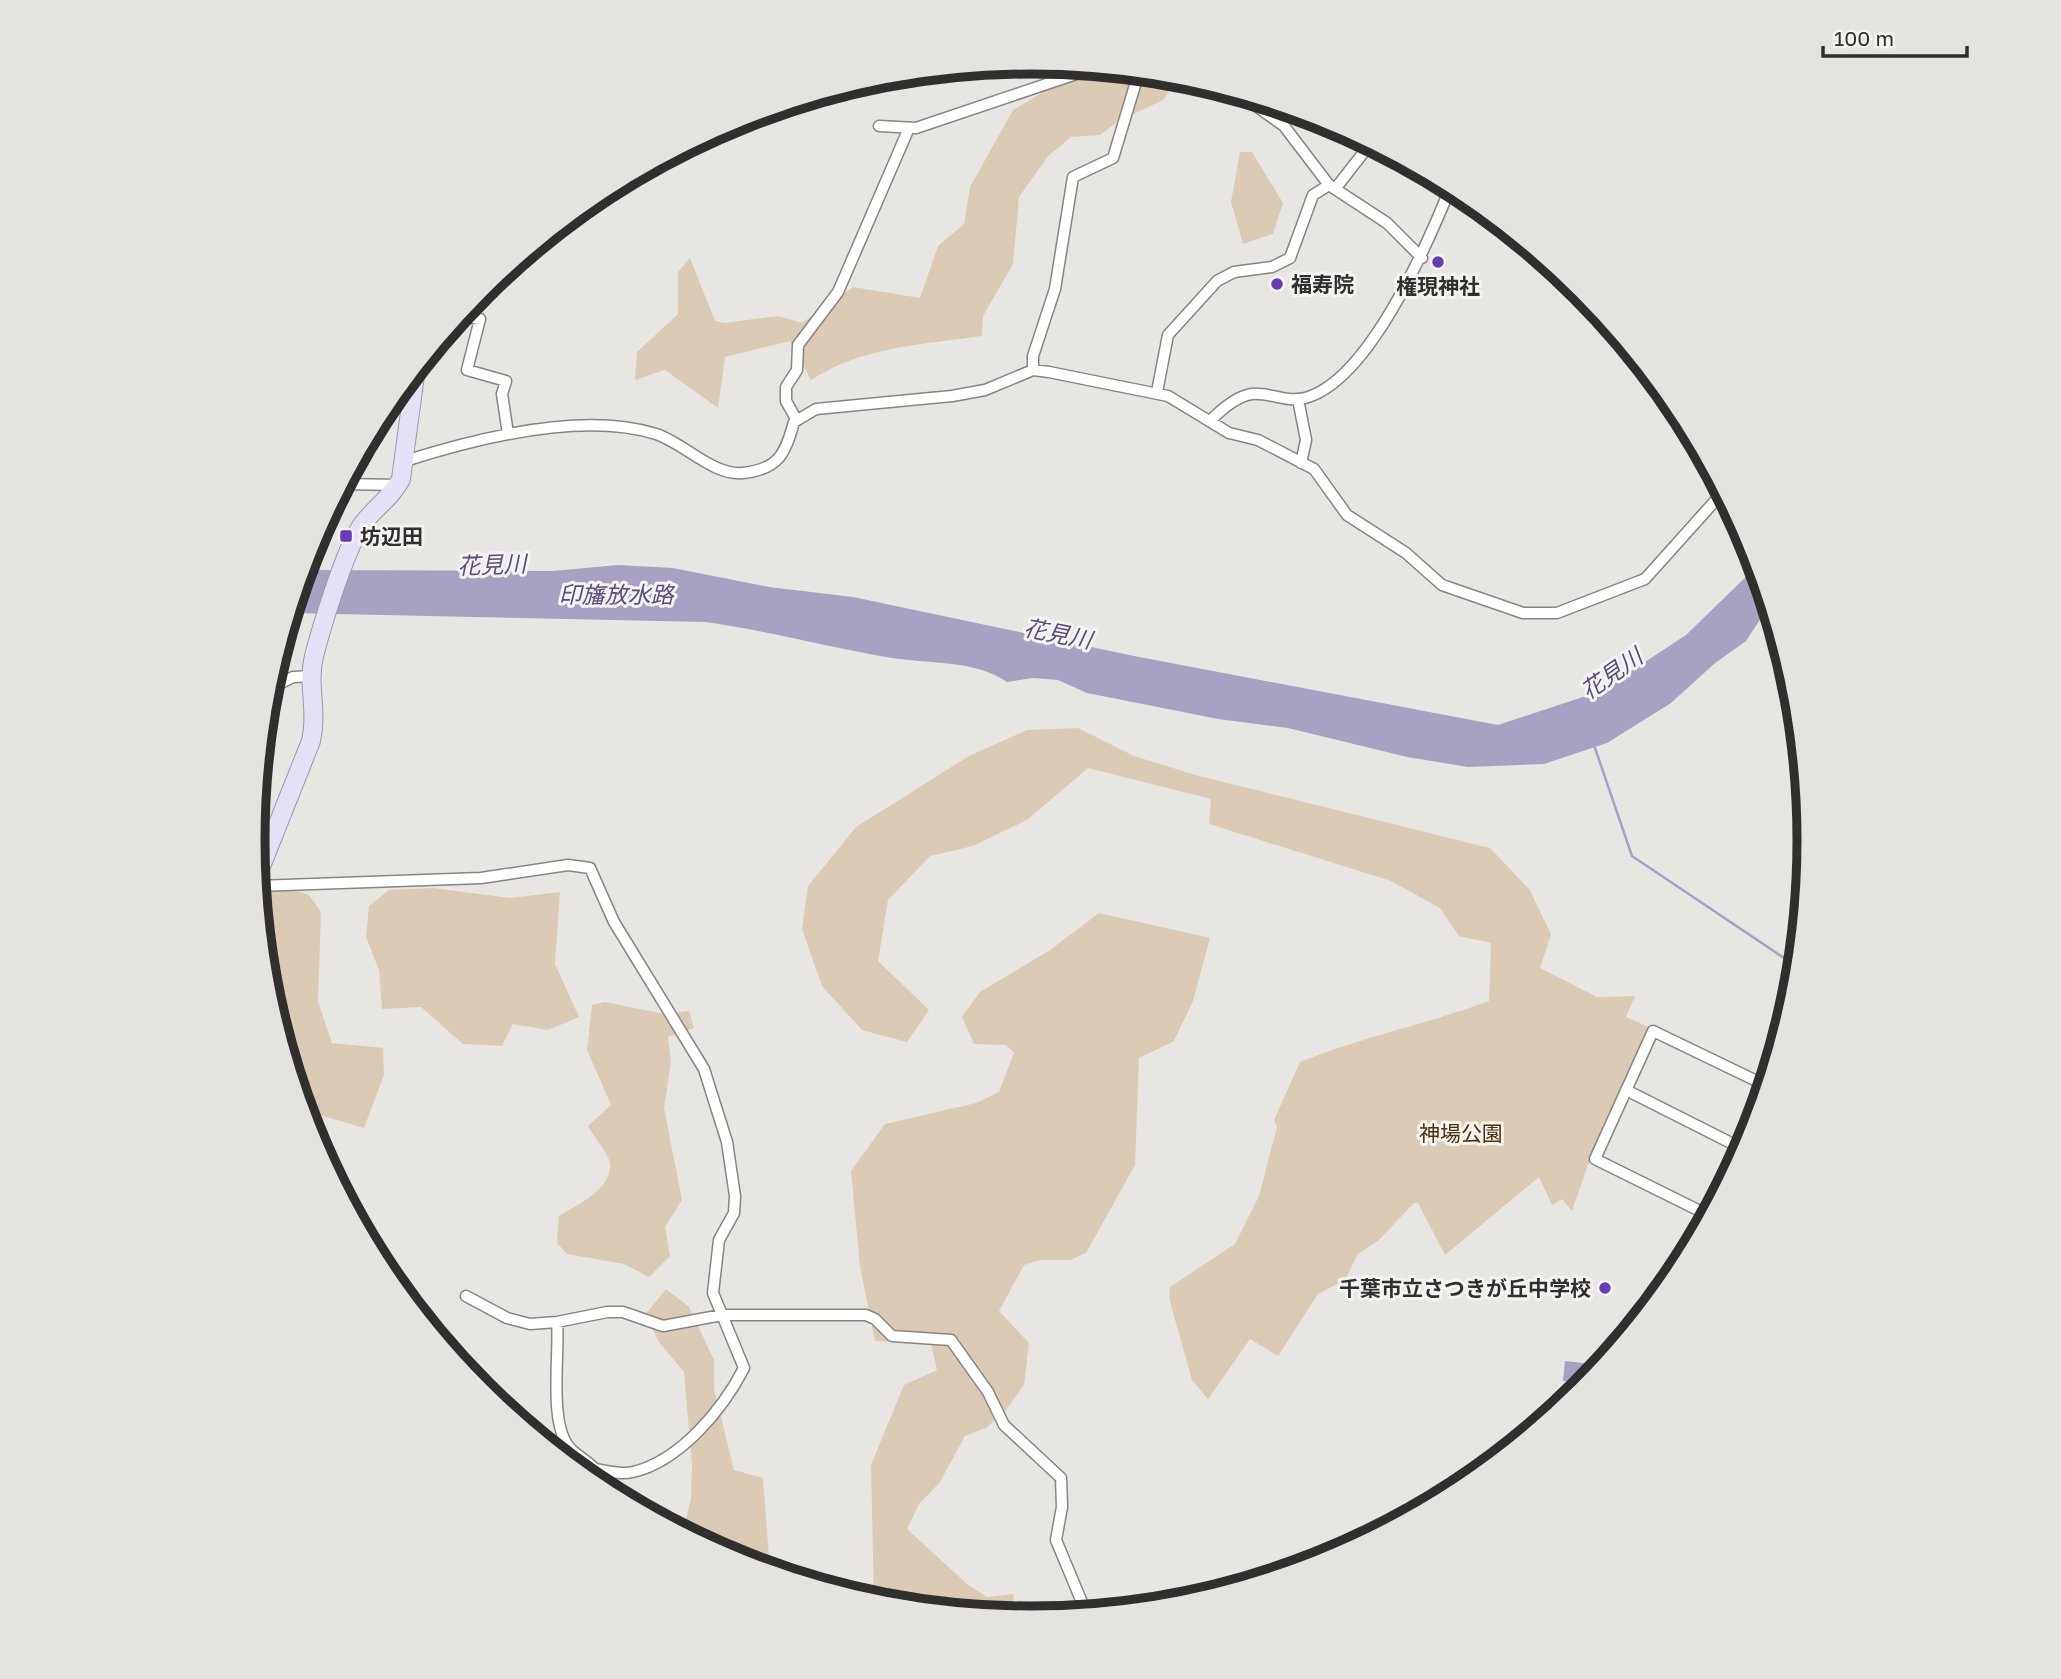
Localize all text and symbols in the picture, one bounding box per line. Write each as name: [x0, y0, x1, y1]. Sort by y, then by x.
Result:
scale bar: [1823, 14, 1966, 58]
text: 100 m: [1834, 25, 1894, 51]
marker: 権現神社: [1430, 254, 1446, 270]
place label: 福寿院: [1291, 271, 1354, 297]
place label: 権現神社: [1396, 273, 1480, 299]
marker: 福寿院: [1269, 276, 1285, 292]
place label: 坊辺田: [360, 523, 423, 549]
marker: 坊辺田: [338, 528, 354, 544]
water label: 花見川: [457, 549, 530, 579]
water label: 印旛放水路: [559, 580, 676, 608]
water label: 花見川: [1021, 613, 1097, 654]
water label: 花見川: [1575, 640, 1650, 704]
park label: 神場公園: [1419, 1120, 1503, 1146]
place label: 千葉市立さつきが丘中学校: [1339, 1275, 1591, 1301]
marker: 千葉市立さつきが丘中学校: [1597, 1280, 1613, 1296]

